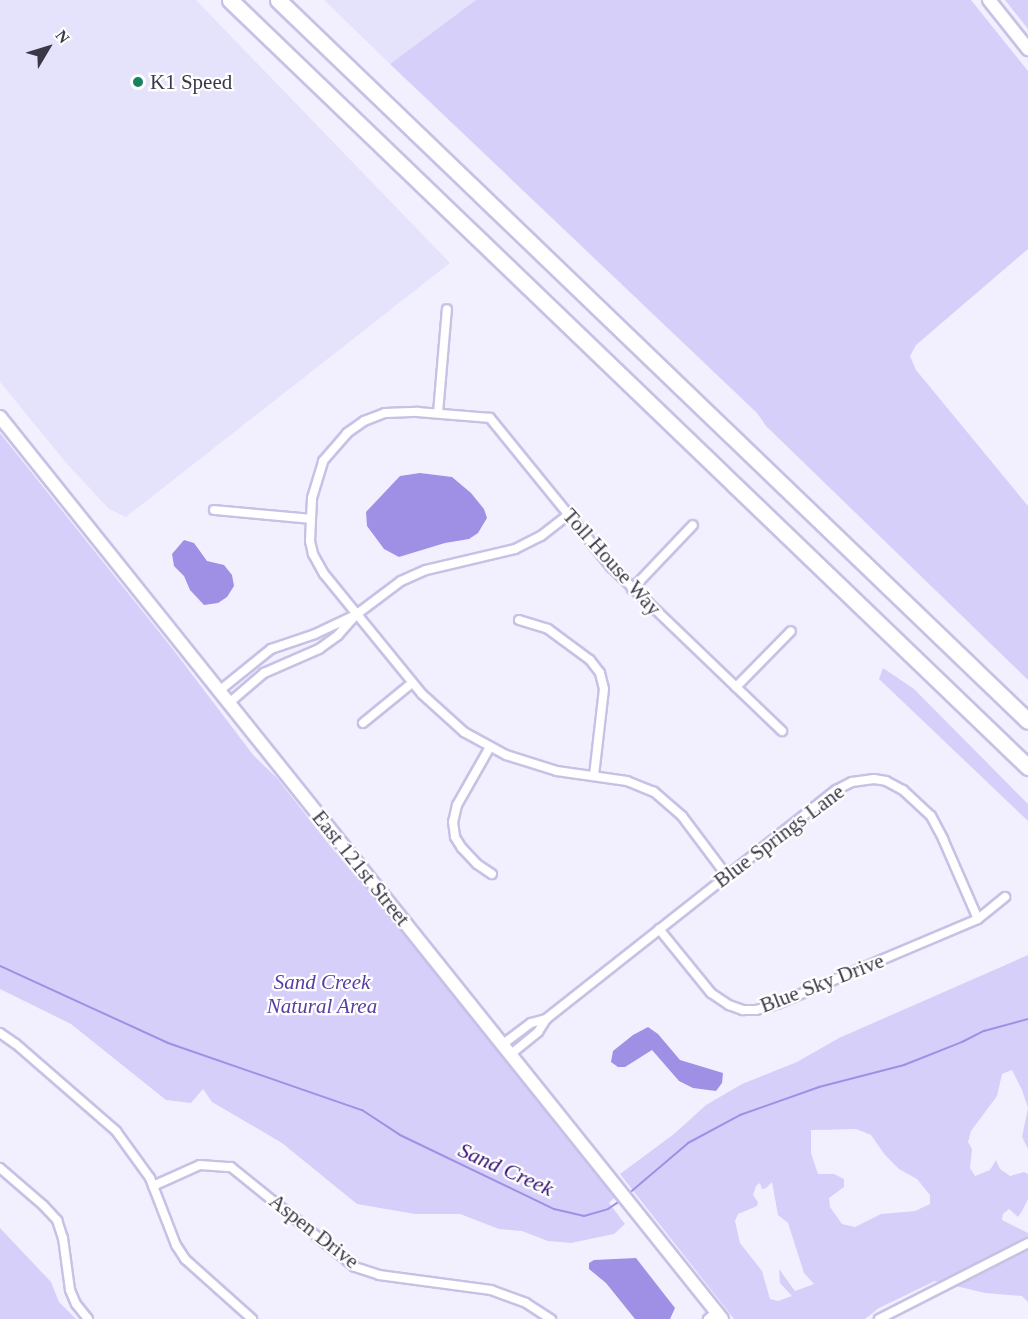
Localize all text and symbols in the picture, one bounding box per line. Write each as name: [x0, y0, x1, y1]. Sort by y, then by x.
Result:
north arrow: [18, 18, 78, 78]
text: N: [52, 27, 73, 46]
place label: K1 Speed: [150, 69, 232, 95]
marker: K1 Speed: [131, 75, 145, 89]
street label: Toll House Way: [557, 503, 667, 621]
street label: Blue Springs Lane: [709, 779, 849, 893]
street label: East 121st Street: [307, 805, 415, 931]
street label: Blue Sky Drive: [756, 948, 888, 1018]
park label: Sand Creek Natural Area: [267, 969, 377, 1019]
water label: Sand Creek: [454, 1136, 558, 1202]
street label: Aspen Drive: [264, 1188, 364, 1274]

